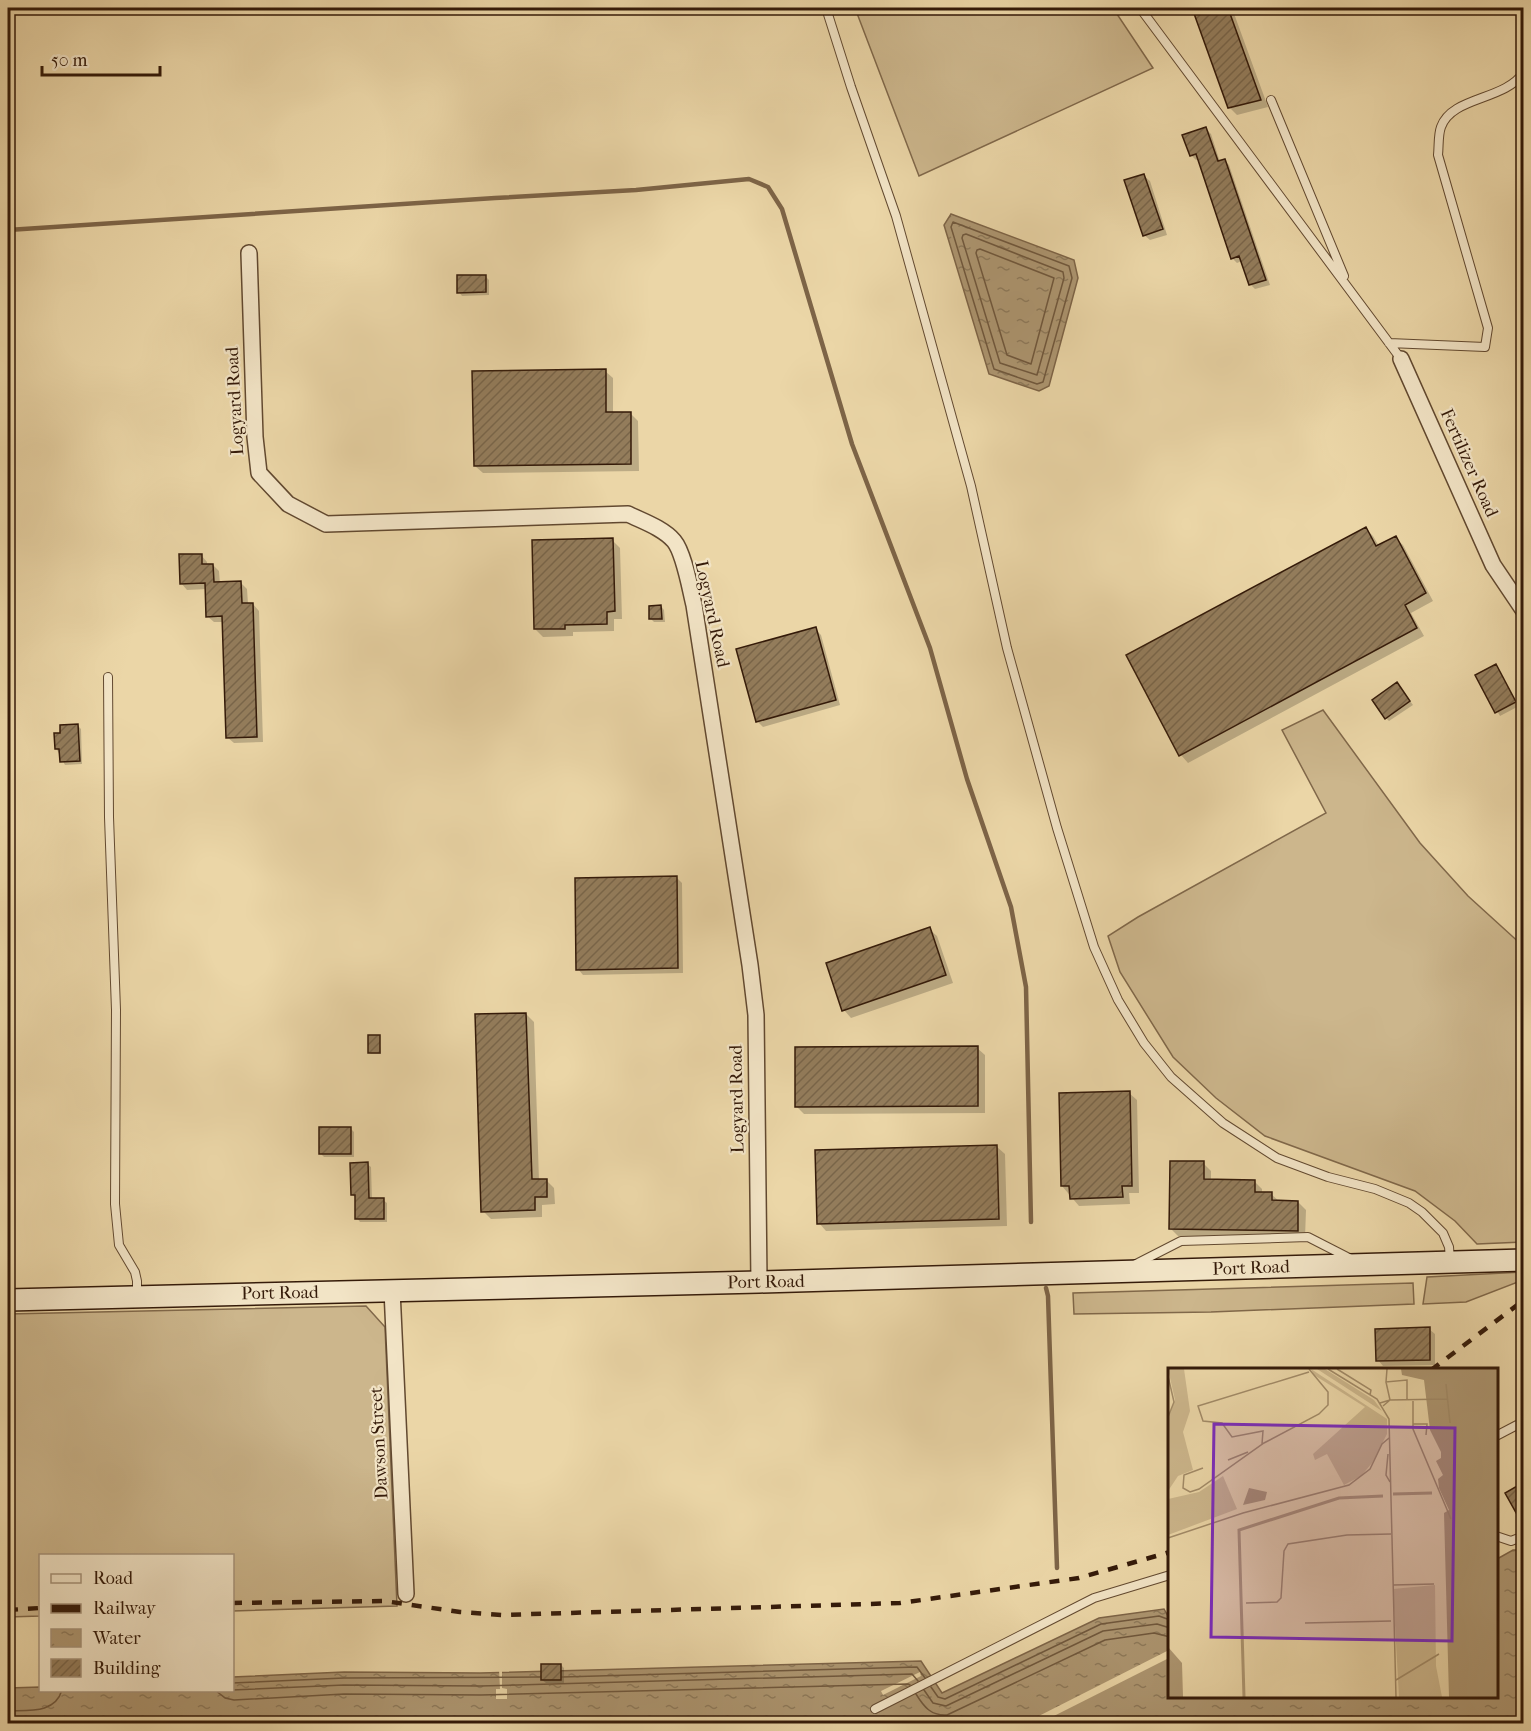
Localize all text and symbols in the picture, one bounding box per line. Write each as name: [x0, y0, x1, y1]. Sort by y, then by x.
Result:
scale bar: [42, 39, 160, 77]
text: 50 m: [51, 50, 88, 71]
street label: Logyard Road: [222, 346, 248, 456]
street label: Fertilizer Road: [1436, 405, 1502, 521]
street label: Logyard Road: [690, 559, 734, 670]
street label: Logyard Road: [726, 1044, 748, 1153]
street label: Port Road: [1212, 1256, 1290, 1280]
street label: Port Road: [727, 1271, 805, 1293]
street label: Port Road: [241, 1282, 319, 1304]
inset map: [1168, 1368, 1498, 1698]
street label: Dawson Street: [366, 1386, 392, 1500]
legend: [39, 1554, 234, 1692]
text: Road: [93, 1568, 133, 1589]
text: Railway: [93, 1598, 157, 1619]
text: Water: [92, 1628, 141, 1649]
text: Building: [93, 1658, 161, 1679]

